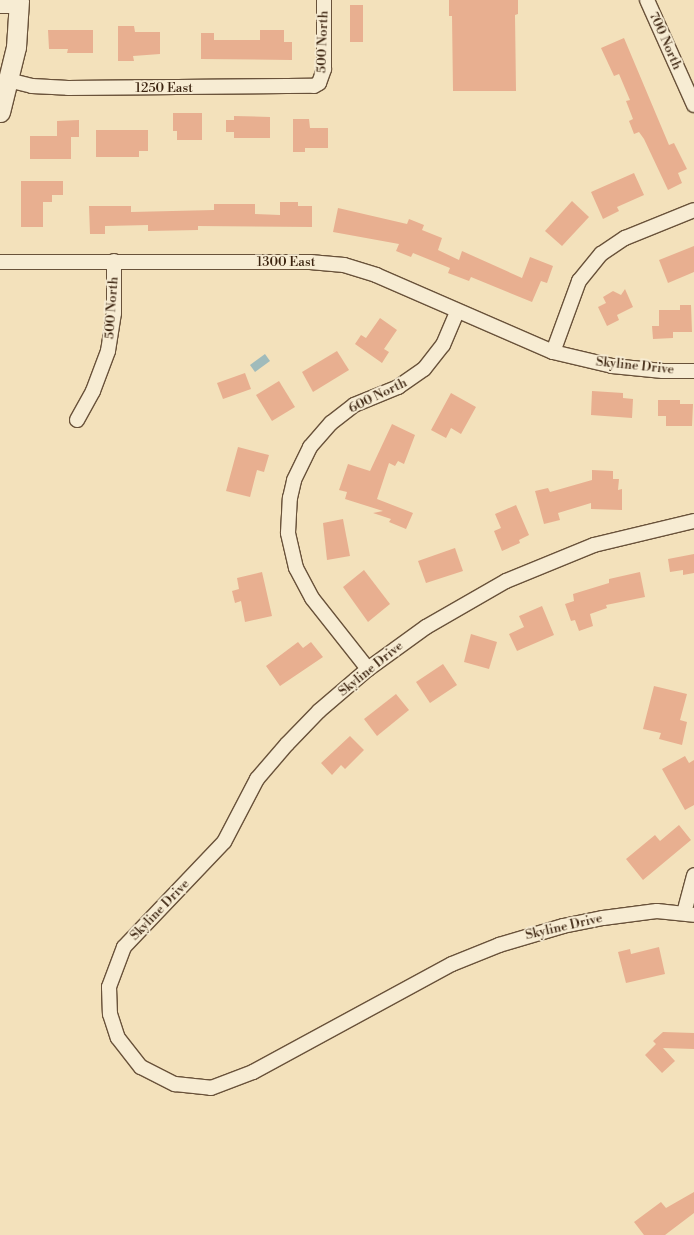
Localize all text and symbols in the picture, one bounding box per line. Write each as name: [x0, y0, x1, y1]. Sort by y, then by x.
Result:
street label: 700 North: [645, 10, 685, 72]
street label: 500 North: [314, 11, 332, 73]
street label: 1250 East: [135, 80, 193, 96]
street label: 1300 East: [257, 254, 315, 270]
street label: 500 North: [102, 276, 122, 340]
street label: Skyline Drive: [595, 354, 675, 378]
street label: 600 North: [346, 375, 410, 417]
street label: Skyline Drive: [336, 638, 406, 700]
street label: Skyline Drive: [127, 876, 193, 944]
street label: Skyline Drive: [524, 911, 604, 943]

